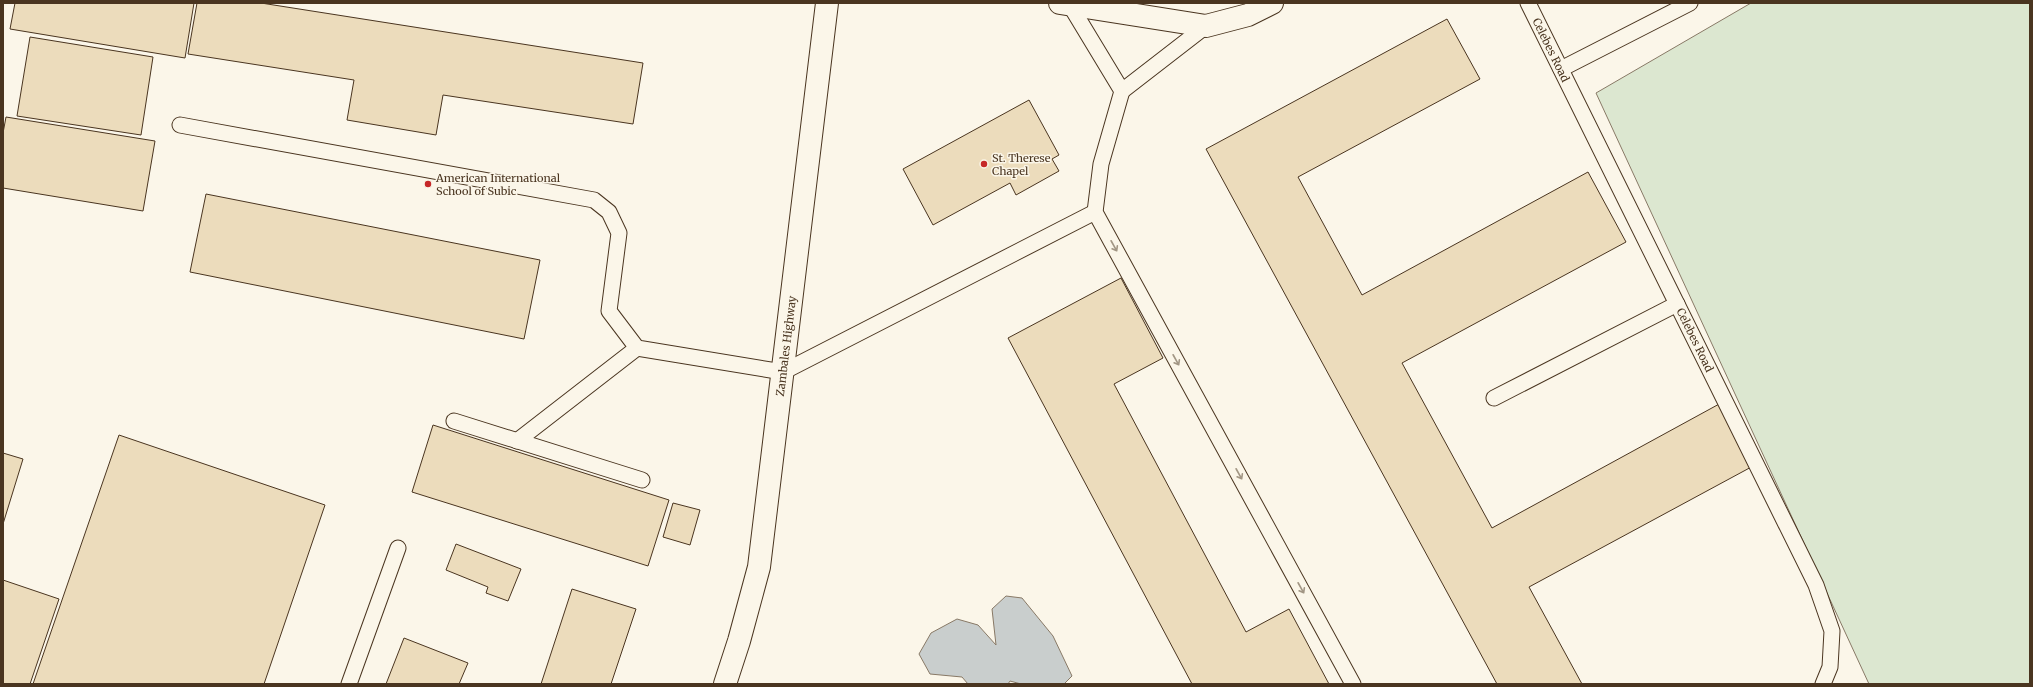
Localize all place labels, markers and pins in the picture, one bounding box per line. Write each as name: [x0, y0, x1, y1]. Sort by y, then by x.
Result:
place label: St. Therese Chapel: [992, 151, 1051, 178]
marker: St. Therese Chapel: [979, 159, 989, 169]
place label: American International School of Subic: [435, 171, 561, 198]
marker: American International School of Subic: [423, 179, 433, 189]

